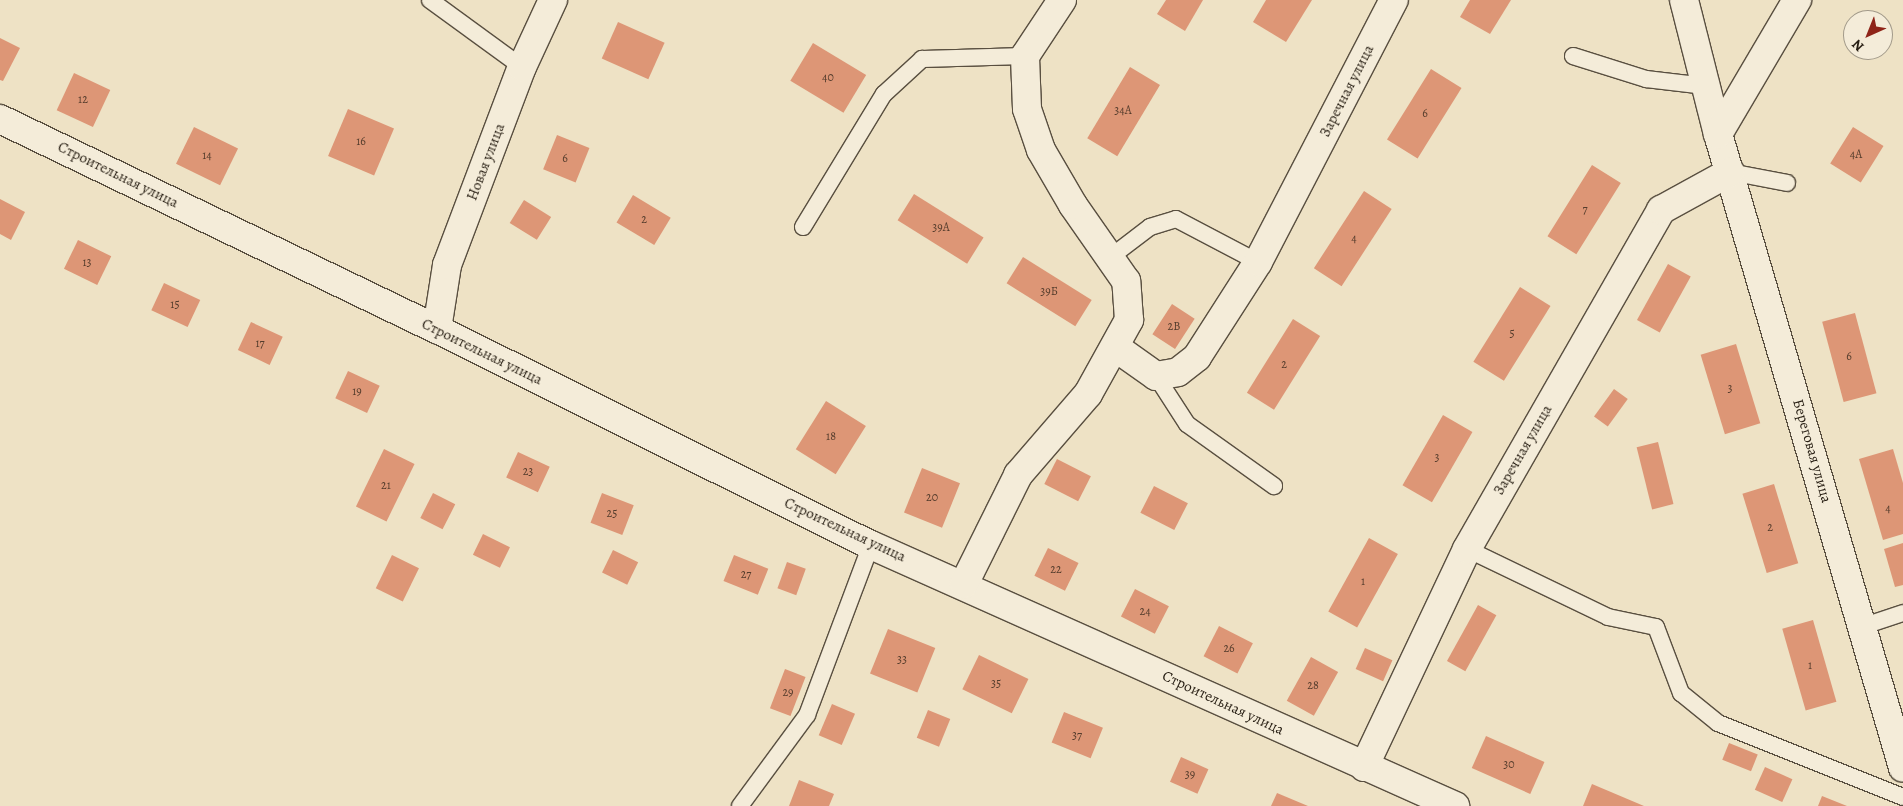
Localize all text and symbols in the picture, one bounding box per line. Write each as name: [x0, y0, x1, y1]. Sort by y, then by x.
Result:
north arrow: [1843, 10, 1893, 60]
text: N: [1848, 35, 1868, 56]
street label: Заречная улица: [1316, 42, 1378, 140]
house number: 40: [822, 71, 834, 85]
house number: 12: [78, 93, 88, 107]
house number: 34А: [1114, 104, 1132, 118]
house number: 6: [1422, 107, 1428, 121]
street label: Новая улица: [463, 121, 509, 203]
house number: 16: [356, 135, 366, 149]
street label: Строительная улица: [55, 138, 181, 212]
house number: 4А: [1850, 148, 1862, 162]
house number: 14: [202, 149, 212, 163]
house number: 6: [562, 152, 568, 166]
house number: 7: [1582, 203, 1588, 217]
house number: 2: [641, 213, 647, 227]
house number: 39А: [932, 221, 950, 235]
house number: 4: [1351, 232, 1357, 246]
house number: 13: [82, 256, 92, 270]
house number: 39Б: [1040, 285, 1058, 299]
house number: 15: [170, 298, 180, 312]
street label: Строительная улица: [419, 315, 545, 389]
house number: 2В: [1168, 320, 1180, 334]
house number: 5: [1509, 327, 1515, 341]
house number: 17: [255, 337, 265, 351]
house number: 6: [1846, 350, 1852, 364]
house number: 2: [1281, 358, 1287, 372]
house number: 3: [1728, 382, 1732, 396]
house number: 19: [352, 385, 362, 399]
street label: Береговая улица: [1789, 397, 1835, 505]
street label: Заречная улица: [1490, 402, 1556, 498]
house number: 18: [826, 430, 836, 444]
house number: 3: [1435, 451, 1439, 465]
house number: 23: [523, 465, 533, 479]
house number: 21: [381, 479, 391, 493]
house number: 20: [926, 491, 938, 505]
street label: Строительная улица: [781, 494, 909, 566]
house number: 4: [1885, 502, 1891, 516]
house number: 25: [607, 507, 617, 521]
house number: 2: [1767, 521, 1773, 535]
house number: 22: [1050, 563, 1062, 577]
house number: 27: [741, 568, 751, 582]
house number: 1: [1361, 575, 1365, 589]
house number: 24: [1139, 605, 1151, 619]
house number: 26: [1223, 642, 1235, 656]
house number: 33: [897, 653, 907, 667]
house number: 1: [1808, 659, 1812, 673]
street label: Строительная улица: [1159, 667, 1287, 739]
house number: 35: [991, 677, 1001, 691]
house number: 28: [1307, 679, 1319, 693]
house number: 29: [782, 686, 794, 700]
house number: 37: [1072, 729, 1082, 743]
house number: 30: [1503, 758, 1515, 772]
house number: 39: [1185, 768, 1195, 782]

